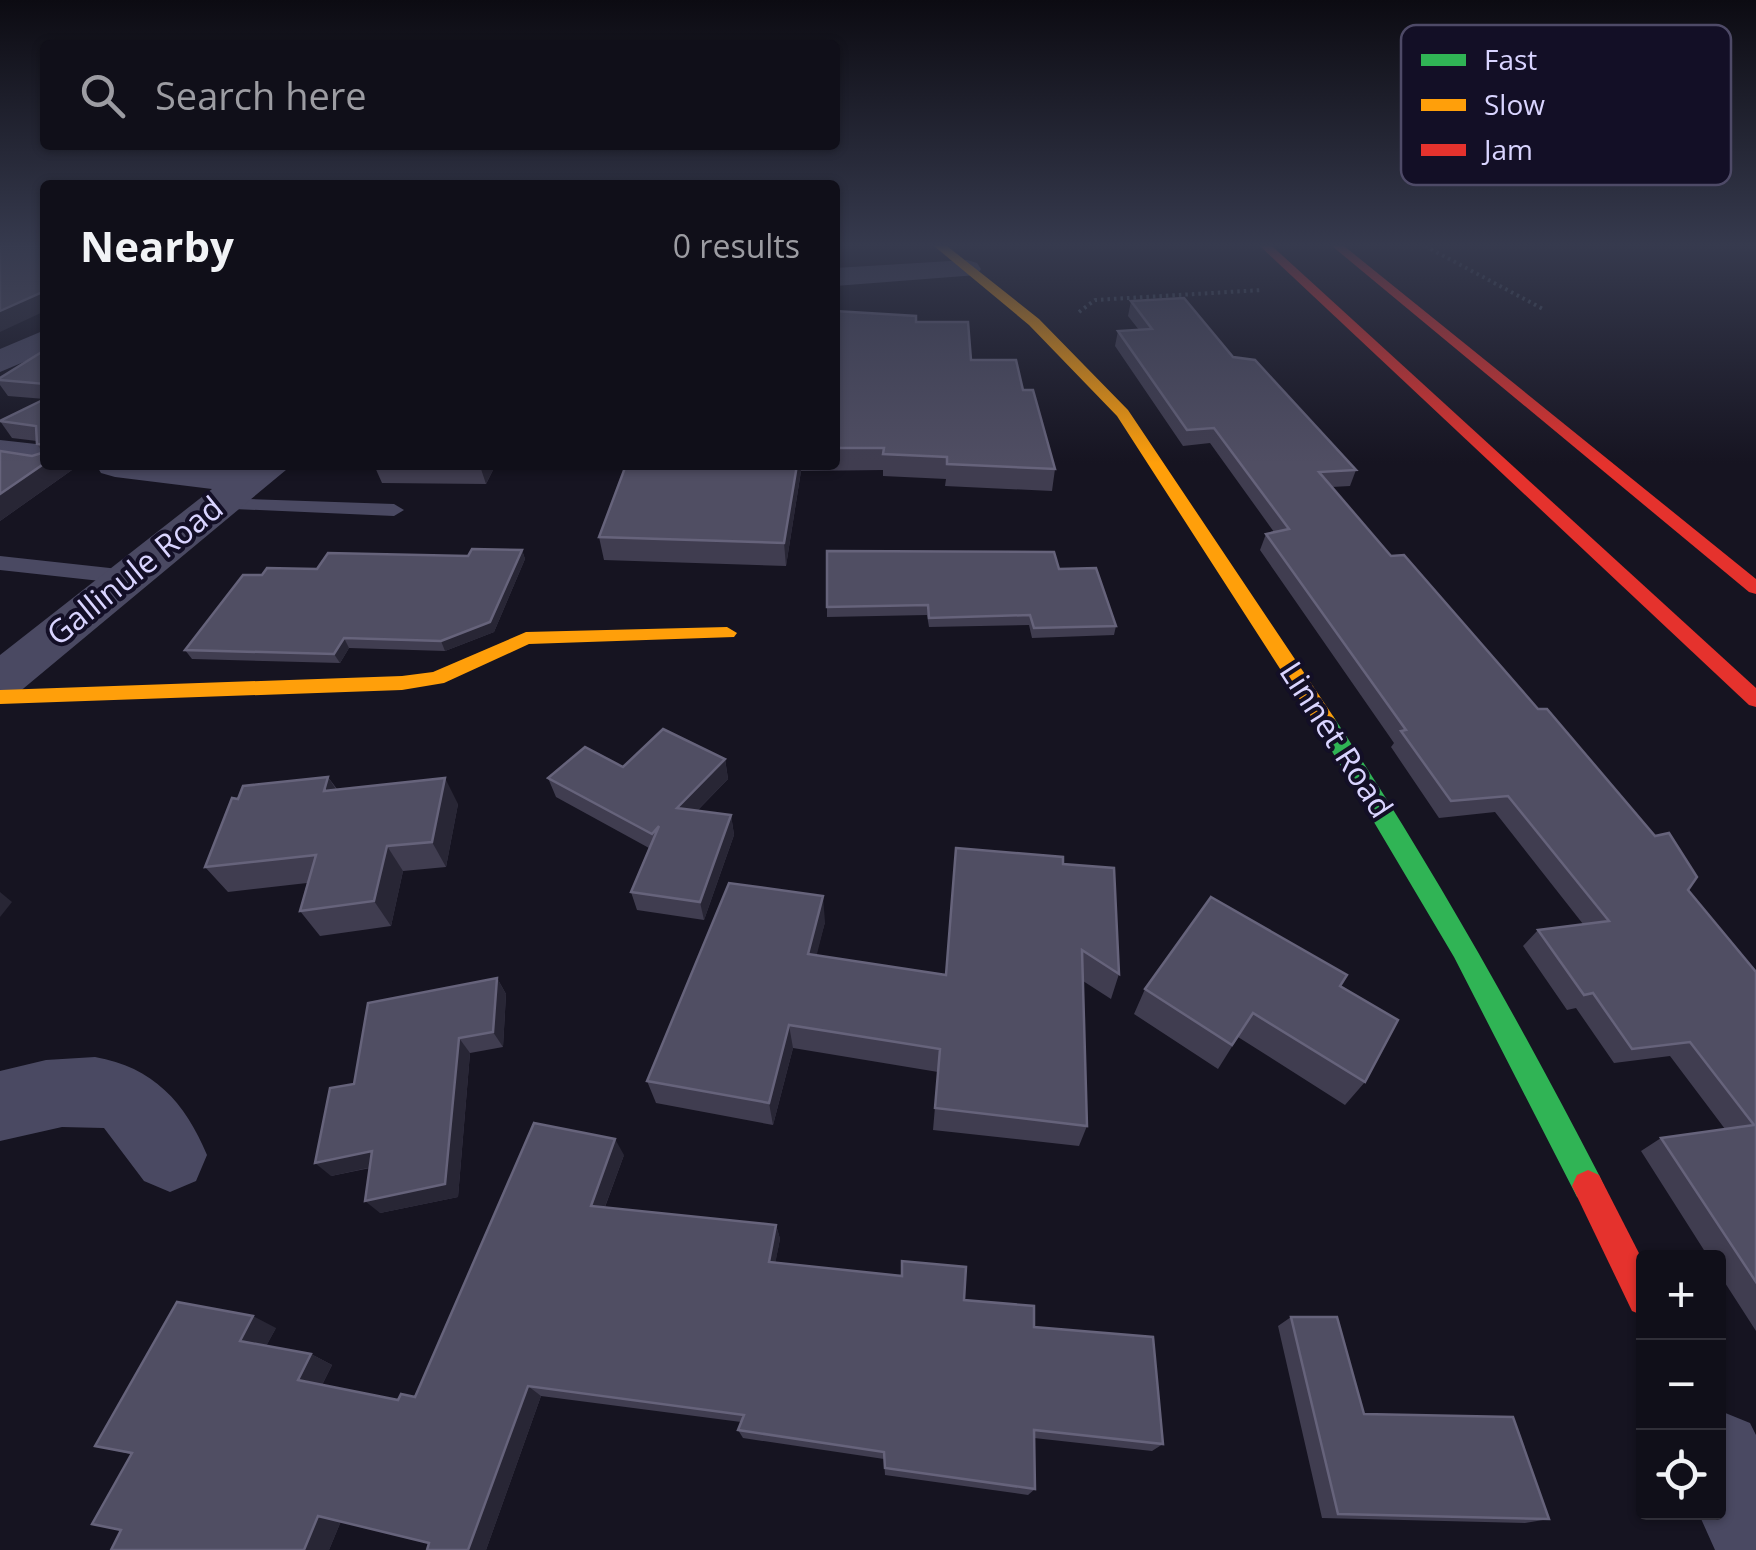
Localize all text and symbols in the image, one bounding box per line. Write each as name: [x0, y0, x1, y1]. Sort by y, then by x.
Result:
legend: [1401, 25, 1731, 185]
search box: [40, 40, 840, 150]
text: Fast: [1484, 40, 1537, 78]
icon: search: [75, 68, 130, 123]
text: Search here: [155, 69, 367, 121]
text: Slow: [1484, 85, 1545, 123]
text: Jam: [1481, 130, 1533, 168]
text: Nearby: [80, 217, 234, 274]
text: 0 results: [673, 224, 800, 267]
street label: Gallinule Road: [37, 485, 231, 654]
street label: Linnet Road: [1271, 653, 1404, 826]
map controls: [1636, 1250, 1726, 1520]
button: +: [1636, 1250, 1726, 1340]
button: −: [1636, 1340, 1726, 1430]
button: locate: [1636, 1430, 1726, 1520]

